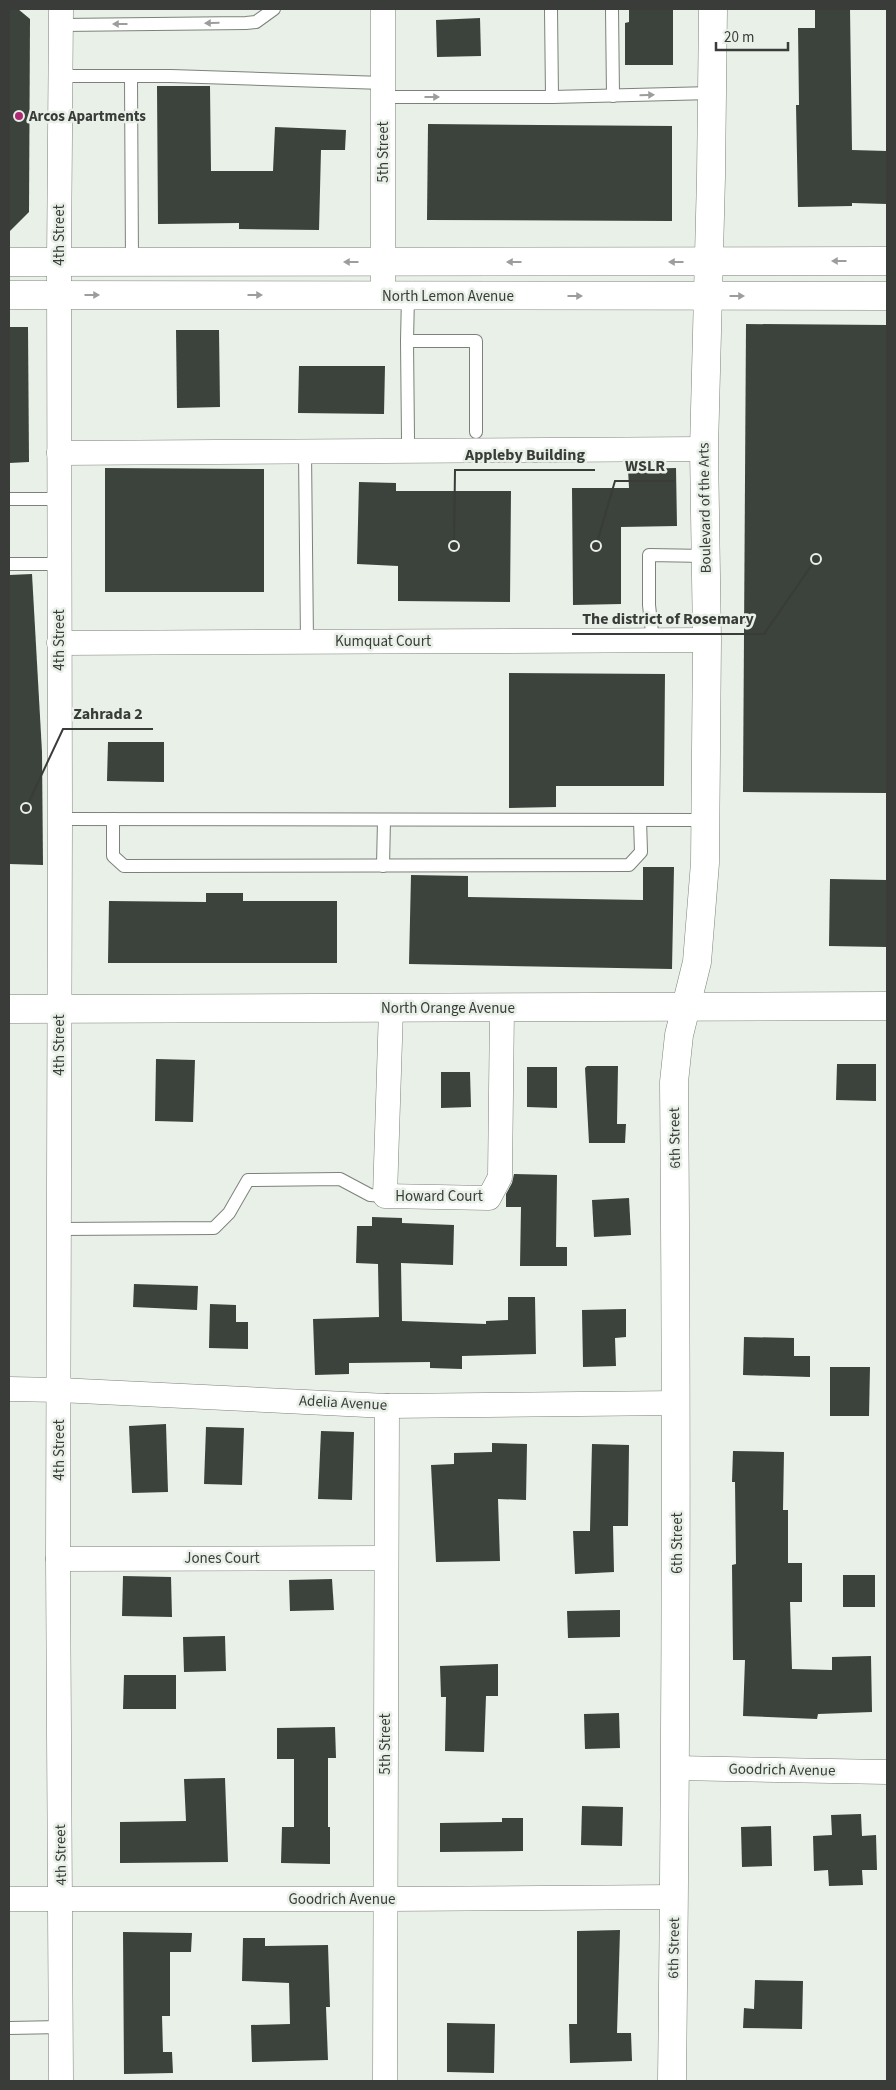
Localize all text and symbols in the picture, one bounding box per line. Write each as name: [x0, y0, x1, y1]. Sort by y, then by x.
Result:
one-way arrow: [112, 20, 128, 28]
one-way arrow: [204, 20, 220, 28]
scale bar: [716, 20, 788, 52]
text: 20 m: [724, 27, 754, 48]
one-way arrow: [639, 91, 655, 99]
one-way arrow: [424, 93, 440, 101]
place label: Arcos Apartments: [28, 106, 146, 127]
marker: Arcos Apartments: [13, 110, 25, 122]
street label: 5th Street: [373, 121, 394, 183]
street label: 4th Street: [49, 204, 70, 266]
one-way arrow: [830, 257, 846, 265]
one-way arrow: [343, 258, 359, 266]
one-way arrow: [505, 258, 521, 266]
one-way arrow: [668, 258, 684, 266]
street label: North Lemon Avenue: [382, 286, 514, 307]
one-way arrow: [85, 291, 101, 299]
one-way arrow: [247, 291, 263, 299]
one-way arrow: [567, 292, 583, 300]
one-way arrow: [730, 292, 746, 300]
callout: Appleby Building: [455, 439, 595, 470]
street label: Boulevard of the Arts: [693, 442, 717, 574]
text: Appleby Building: [464, 444, 585, 466]
callout: WSLR: [615, 450, 675, 481]
text: WSLR: [625, 455, 665, 477]
callout: The district of Rosemary: [572, 603, 764, 634]
text: The district of Rosemary: [582, 608, 755, 630]
street label: 4th Street: [49, 609, 70, 671]
street label: Kumquat Court: [335, 631, 431, 652]
callout: Zahrada 2: [63, 698, 153, 729]
text: Zahrada 2: [73, 703, 143, 725]
street label: North Orange Avenue: [381, 998, 515, 1019]
street label: 4th Street: [49, 1014, 70, 1076]
street label: 6th Street: [664, 1107, 686, 1169]
street label: Howard Court: [395, 1186, 483, 1207]
street label: Adelia Avenue: [298, 1390, 388, 1416]
street label: 4th Street: [49, 1419, 70, 1481]
street label: 6th Street: [667, 1512, 688, 1574]
street label: Jones Court: [184, 1548, 260, 1569]
street label: 5th Street: [375, 1713, 396, 1775]
street label: Goodrich Avenue: [728, 1759, 836, 1781]
street label: 4th Street: [50, 1824, 72, 1886]
street label: Goodrich Avenue: [289, 1889, 395, 1910]
street label: 6th Street: [663, 1917, 685, 1979]

